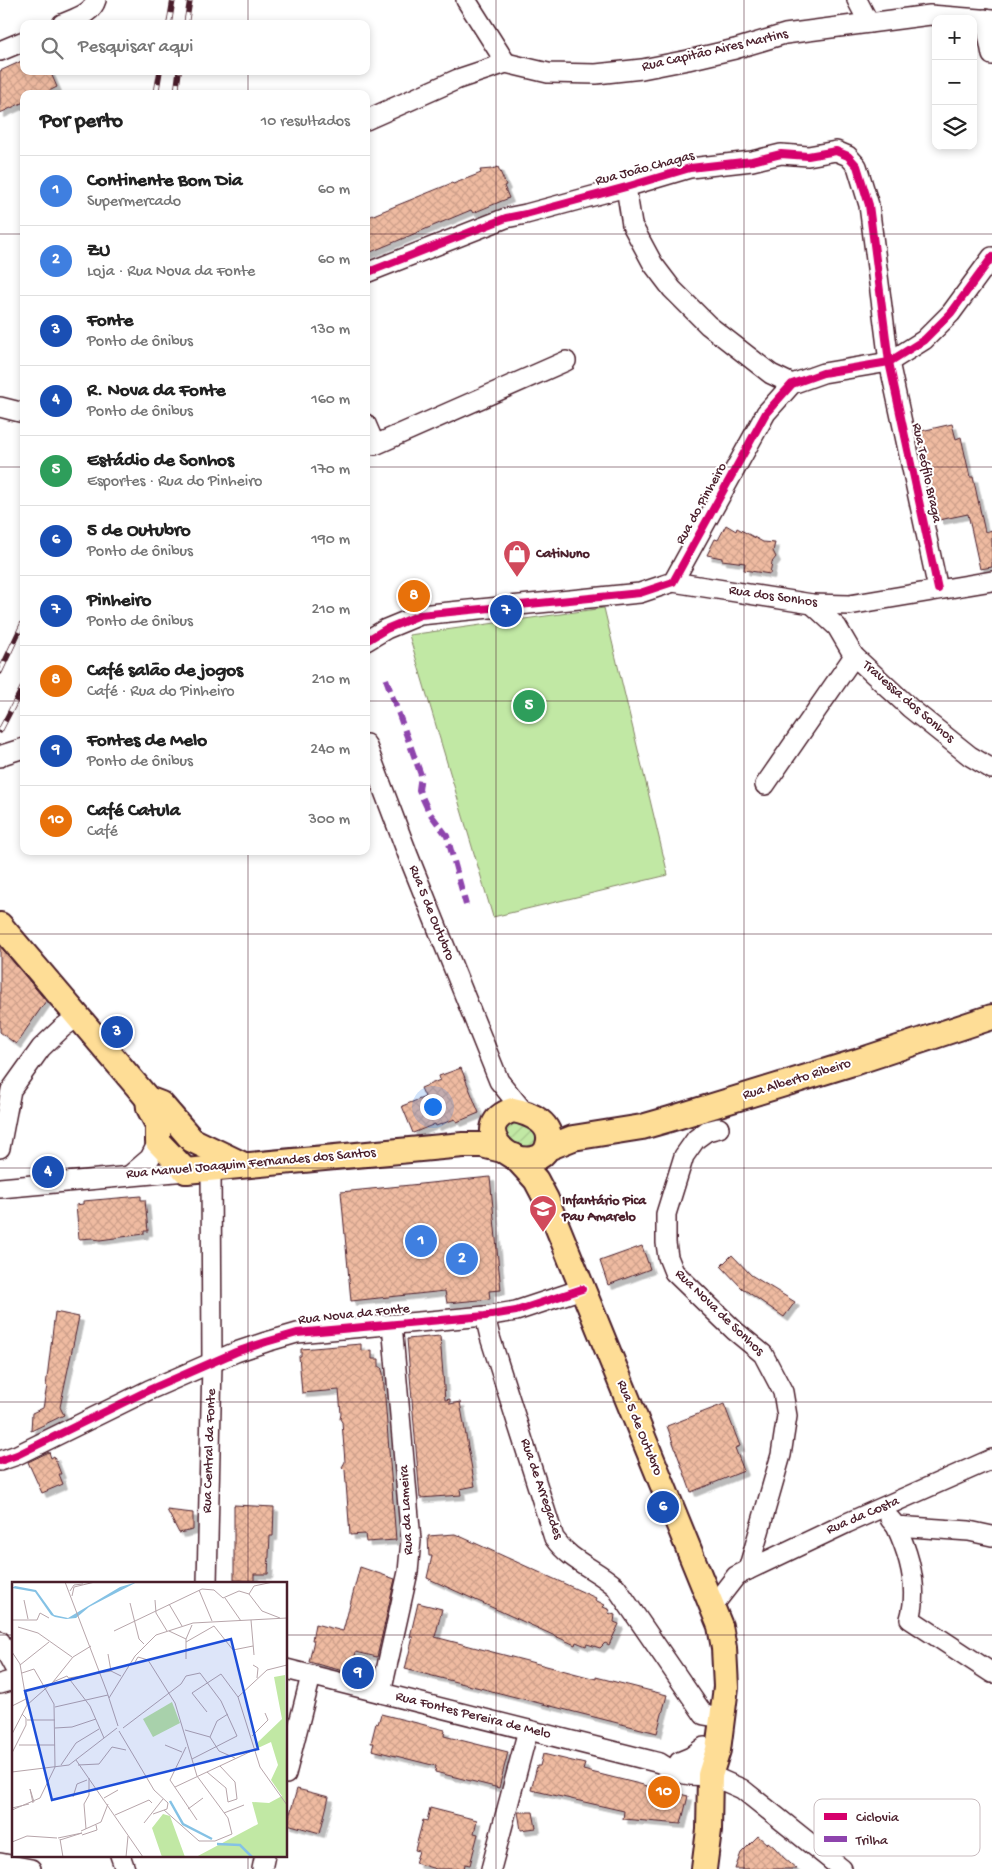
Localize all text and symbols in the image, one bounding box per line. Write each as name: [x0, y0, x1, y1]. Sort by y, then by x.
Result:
map controls: [932, 15, 977, 150]
button: +: [932, 15, 977, 60]
search box: [20, 20, 370, 75]
street label: Rua Capitão Aires Martins: [640, 26, 790, 76]
icon: search: [38, 34, 66, 62]
text: Pesquisar aqui: [78, 36, 193, 59]
button: −: [932, 60, 977, 105]
button: layers: [932, 105, 977, 150]
text: Por perto: [40, 110, 123, 135]
text: 10 resultados: [261, 113, 350, 132]
street label: Rua João Chagas: [594, 147, 697, 190]
text: Continente Bom Dia: [87, 170, 243, 193]
text: 1: [53, 181, 59, 200]
text: 60 m: [318, 181, 350, 200]
text: Supermercado: [87, 193, 181, 212]
text: ZU: [87, 240, 110, 263]
text: 2: [52, 251, 60, 270]
text: 60 m: [318, 251, 350, 270]
text: Loja · Rua Nova da Fonte: [87, 263, 255, 282]
text: Fonte: [87, 310, 133, 333]
text: 3: [52, 321, 60, 340]
text: 130 m: [311, 321, 350, 340]
text: Ponto de ônibus: [87, 333, 193, 352]
text: R. Nova da Fonte: [87, 380, 225, 403]
text: 4: [52, 391, 60, 410]
text: 160 m: [311, 391, 350, 410]
text: Ponto de ônibus: [87, 403, 193, 422]
street label: Rua Teófilo Braga: [907, 422, 945, 526]
text: Estádio de Sonhos: [87, 450, 234, 473]
street label: Rua do Pinheiro: [672, 460, 732, 548]
text: 5: [52, 461, 60, 480]
text: 170 m: [311, 461, 350, 480]
text: Esportes · Rua do Pinheiro: [87, 473, 262, 492]
text: 5 de Outubro: [87, 520, 191, 543]
text: 6: [52, 531, 60, 550]
text: 190 m: [311, 531, 350, 550]
shop icon: CatiNuno: [502, 539, 532, 578]
text: Ponto de ônibus: [87, 543, 193, 562]
place label: CatiNuno: [535, 546, 590, 563]
pin: 8: [398, 577, 430, 615]
street label: Rua dos Sonhos: [728, 582, 819, 612]
text: Pinheiro: [87, 590, 151, 613]
pin: 7: [490, 592, 522, 630]
text: 7: [52, 601, 60, 620]
text: 210 m: [311, 601, 350, 620]
text: Ponto de ônibus: [87, 613, 193, 632]
street label: Travessa dos Sonhos: [857, 656, 958, 747]
text: Café salão de jogos: [87, 660, 243, 683]
text: 8: [52, 671, 60, 690]
text: 210 m: [311, 671, 350, 690]
text: Café · Rua do Pinheiro: [87, 683, 235, 702]
pin: 5: [513, 687, 545, 725]
text: Fontes de Melo: [87, 730, 207, 753]
text: 9: [52, 741, 60, 760]
text: 240 m: [310, 741, 350, 760]
text: Ponto de ônibus: [87, 753, 193, 772]
text: Café Catula: [87, 800, 180, 823]
text: 10: [48, 811, 64, 830]
text: 300 m: [308, 811, 350, 830]
text: Café: [87, 823, 118, 842]
street label: Rua 5 de Outubro: [404, 863, 458, 963]
pin: 3: [101, 1013, 133, 1051]
street label: Rua Alberto Ribeiro: [741, 1055, 853, 1105]
your location: [420, 1094, 446, 1120]
street label: Rua Manuel Joaquim Fernandes dos Santos: [126, 1145, 377, 1183]
pin: 4: [32, 1153, 64, 1191]
place label: Infantário Pica Pau Amarelo: [561, 1193, 647, 1226]
school or university icon: Infantário Pica Pau Amarelo: [528, 1194, 558, 1233]
pin: 1: [405, 1222, 437, 1260]
pin: 2: [446, 1240, 478, 1278]
street label: Rua Nova de Sonhos: [671, 1266, 768, 1361]
street label: Rua Nova da Fonte: [297, 1301, 411, 1329]
street label: Rua 5 de Outubro: [612, 1378, 666, 1478]
street label: Rua Central da Fonte: [199, 1388, 221, 1514]
street label: Rua de Arregades: [516, 1436, 566, 1542]
street label: Rua da Lameira: [396, 1463, 418, 1555]
pin: 6: [647, 1488, 679, 1526]
street label: Rua da Costa: [824, 1493, 903, 1539]
inset map: [12, 1582, 288, 1856]
pin: 9: [342, 1654, 374, 1692]
street label: Rua Fontes Pereira de Melo: [393, 1688, 553, 1744]
pin: 10: [648, 1773, 680, 1811]
legend: [814, 1799, 980, 1856]
text: Ciclovia: [856, 1810, 900, 1827]
text: Trilha: [855, 1833, 889, 1850]

